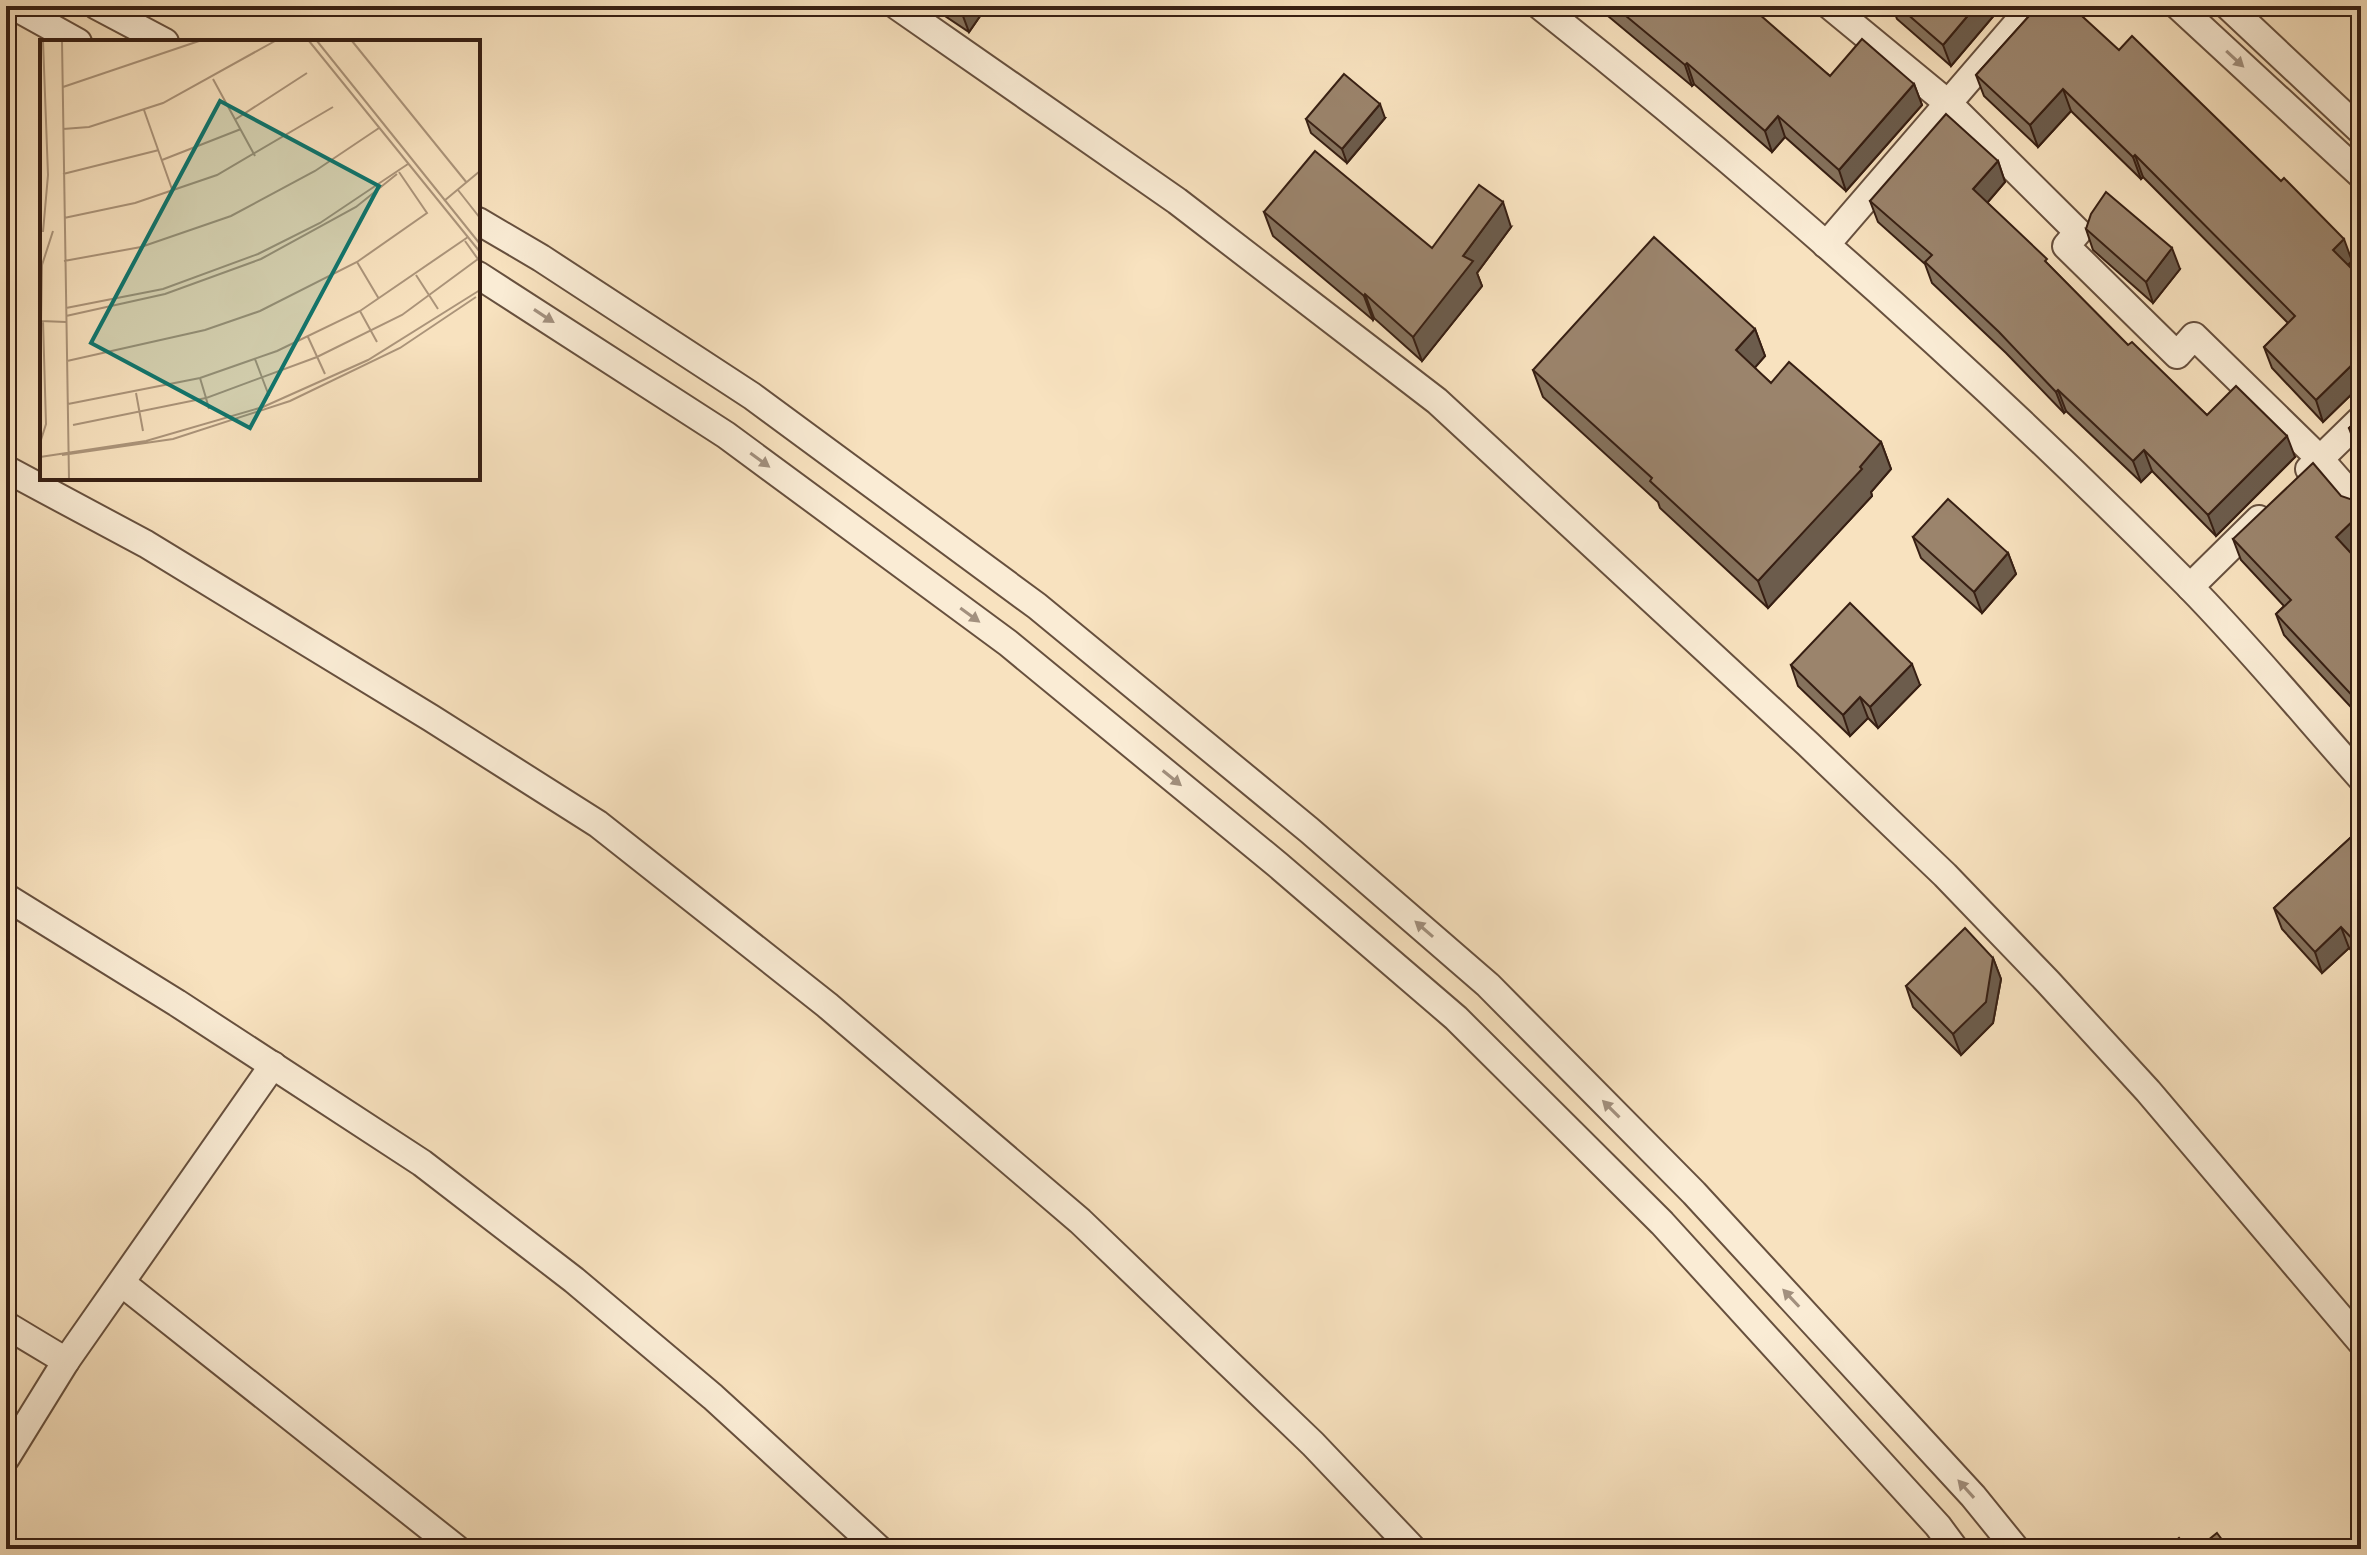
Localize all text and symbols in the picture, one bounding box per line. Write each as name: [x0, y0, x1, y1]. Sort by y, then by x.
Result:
inset map: [40, 40, 480, 480]
one-way arrow: [2226, 49, 2245, 67]
one-way arrow: [534, 308, 555, 323]
one-way arrow: [750, 452, 771, 468]
one-way arrow: [959, 606, 980, 622]
one-way arrow: [1162, 769, 1182, 786]
one-way arrow: [1414, 921, 1433, 939]
one-way arrow: [1603, 1100, 1621, 1119]
one-way arrow: [1782, 1288, 1800, 1307]
one-way arrow: [1958, 1480, 1976, 1499]

